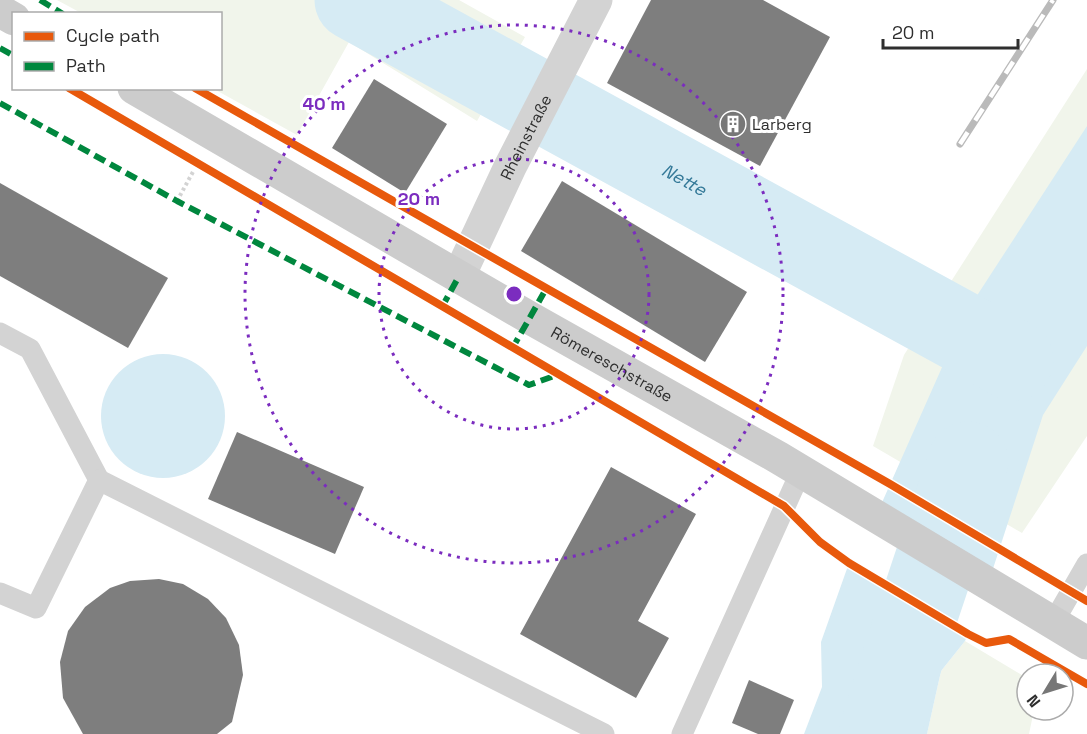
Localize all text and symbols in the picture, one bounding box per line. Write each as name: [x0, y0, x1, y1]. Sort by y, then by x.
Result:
legend: [12, 12, 222, 90]
scale bar: [883, 12, 1018, 50]
text: 20 m: [892, 21, 935, 44]
text: Cycle path: [66, 24, 160, 47]
text: Path: [66, 54, 106, 77]
street label: Rheinstraße: [495, 91, 557, 183]
text: 40 m: [302, 92, 346, 115]
building icon: Larberg: [718, 109, 748, 139]
place label: Larberg: [752, 114, 812, 135]
water label: Nette: [658, 158, 712, 202]
text: 20 m: [398, 187, 440, 210]
centre of rings: [504, 284, 524, 304]
street label: Römereschstraße: [547, 322, 676, 407]
north arrow: [1015, 662, 1075, 722]
text: N: [1022, 690, 1045, 712]

